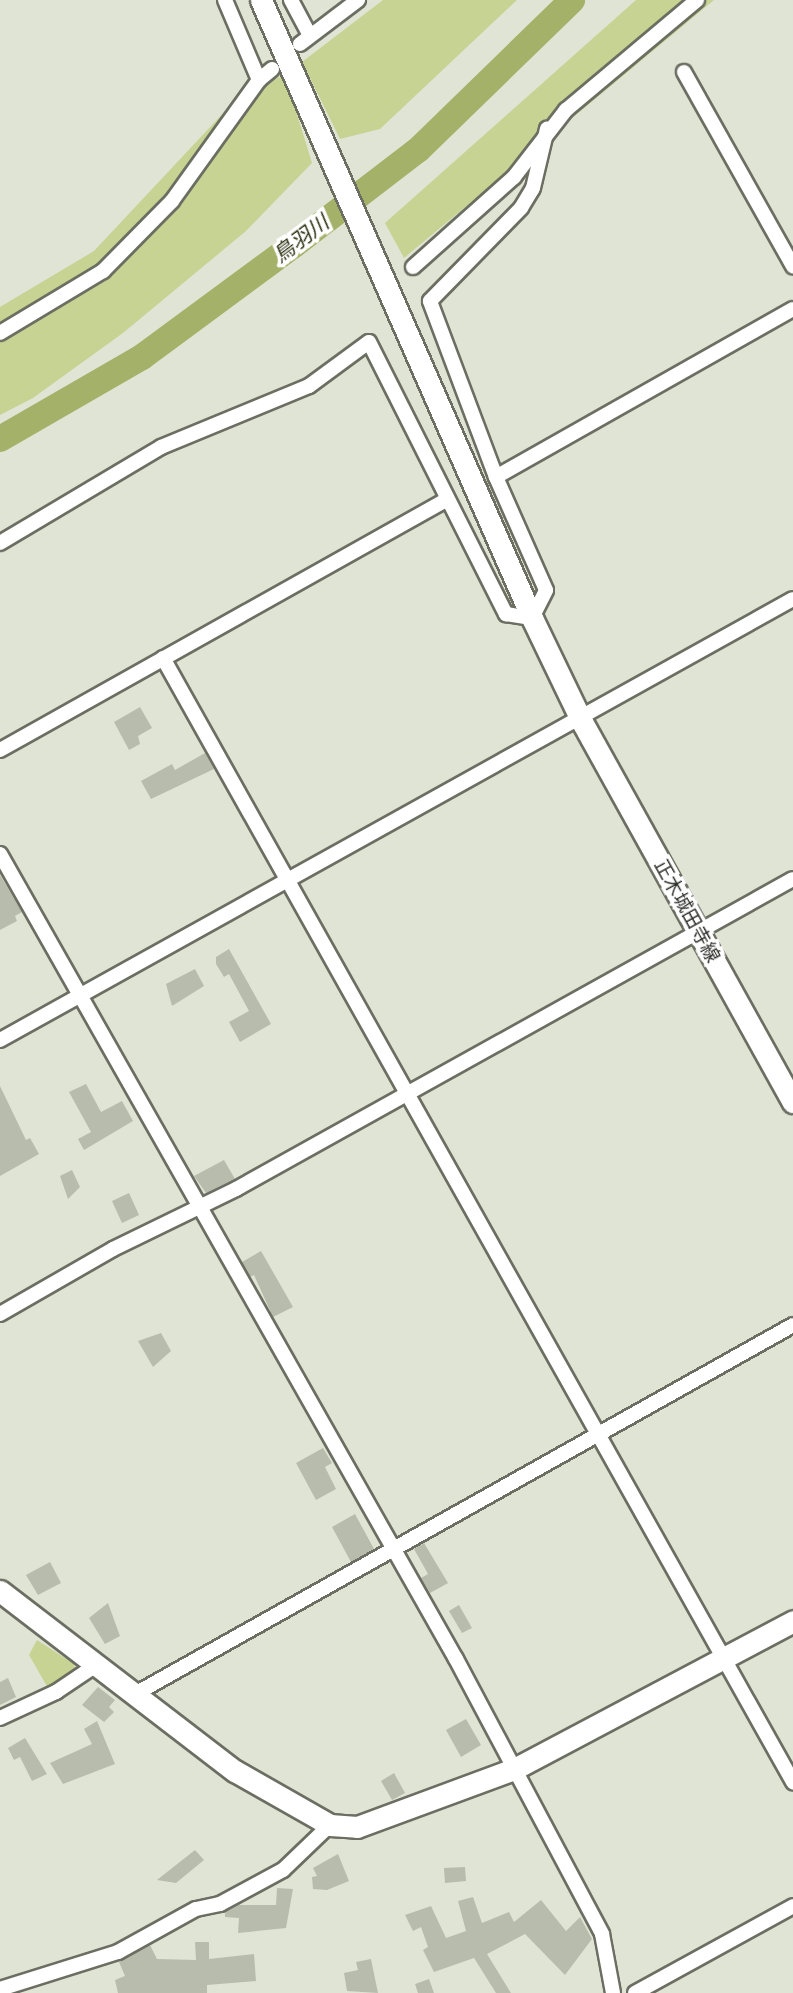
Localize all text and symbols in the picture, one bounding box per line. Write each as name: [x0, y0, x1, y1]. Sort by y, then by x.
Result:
water label: 鳥羽川: [268, 210, 334, 268]
street label: 正木城田寺線: [649, 856, 725, 966]

